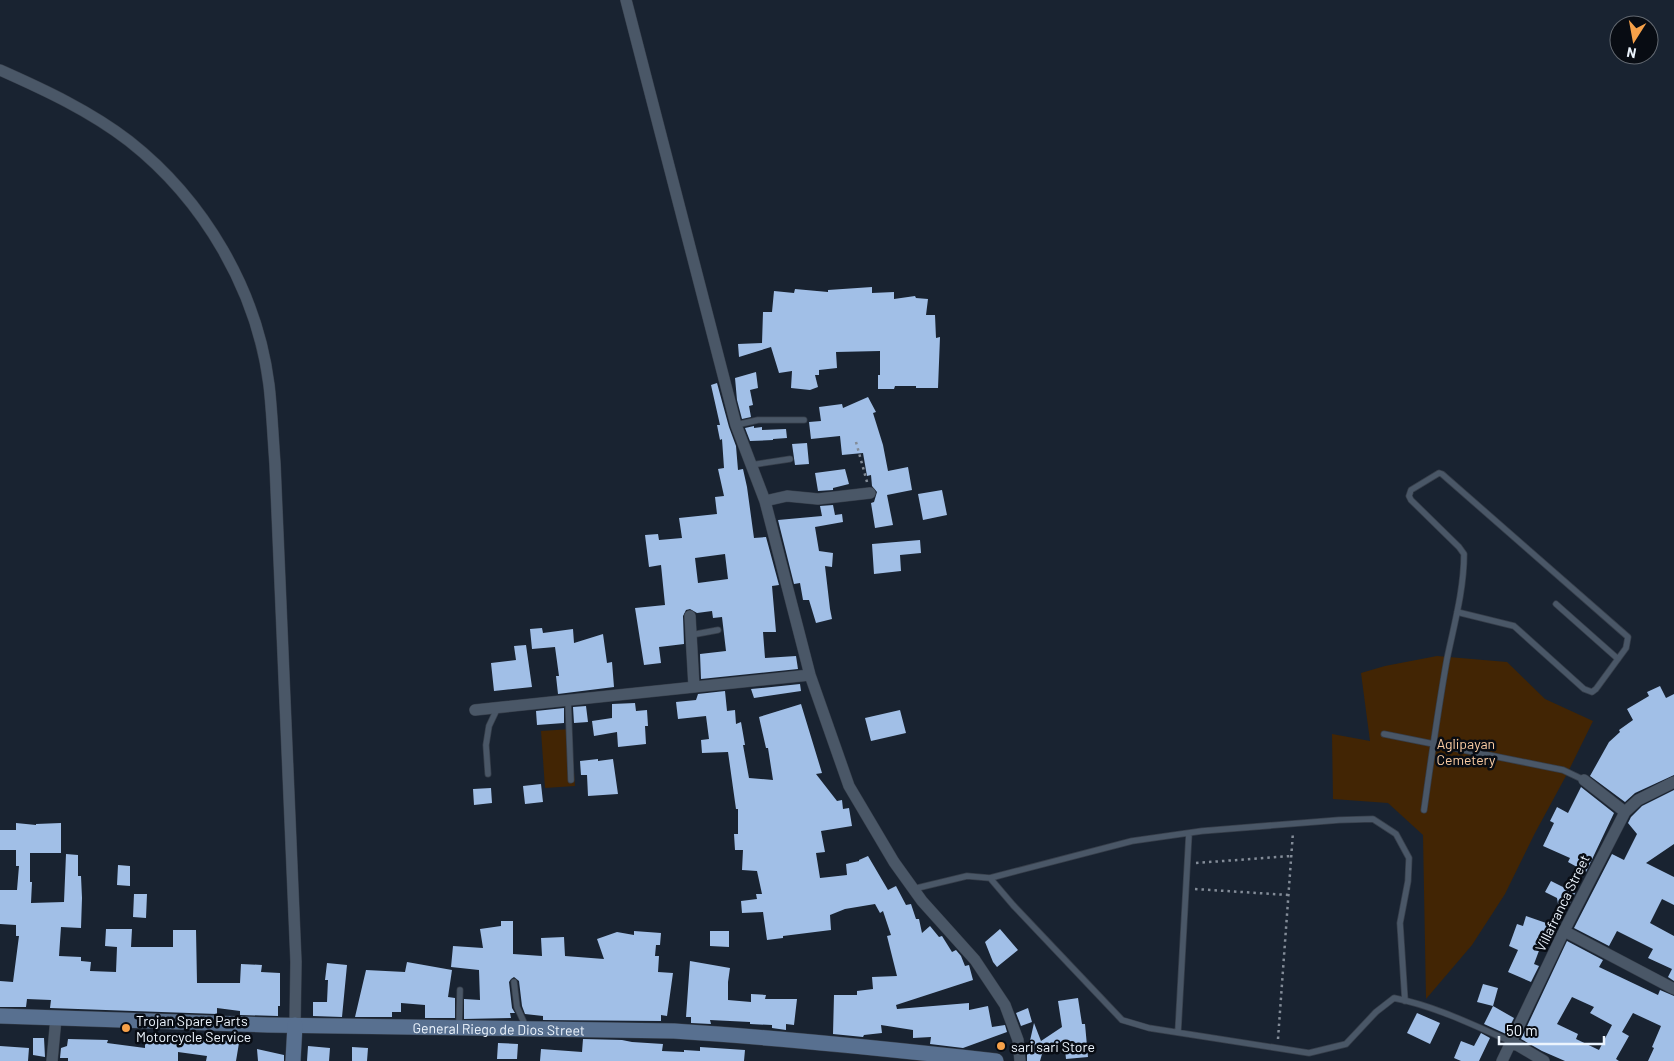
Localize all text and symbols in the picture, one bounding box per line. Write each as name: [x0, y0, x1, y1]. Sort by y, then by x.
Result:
north arrow: [1609, 15, 1659, 65]
text: N: [1625, 44, 1638, 62]
park label: Aglipayan Cemetery: [1436, 735, 1496, 768]
street label: Villafranca Street: [1531, 852, 1593, 954]
place label: Trojan Spare Parts Motorcycle Service: [136, 1012, 251, 1045]
scale bar: [1499, 1014, 1604, 1046]
street label: General Riego de Dios Street: [412, 1019, 585, 1038]
text: 50 m: [1506, 1021, 1538, 1039]
marker: Trojan Spare Parts Motorcycle Service: [120, 1022, 132, 1034]
place label: sari sari Store: [1011, 1038, 1095, 1055]
marker: sari sari Store: [995, 1040, 1007, 1052]

